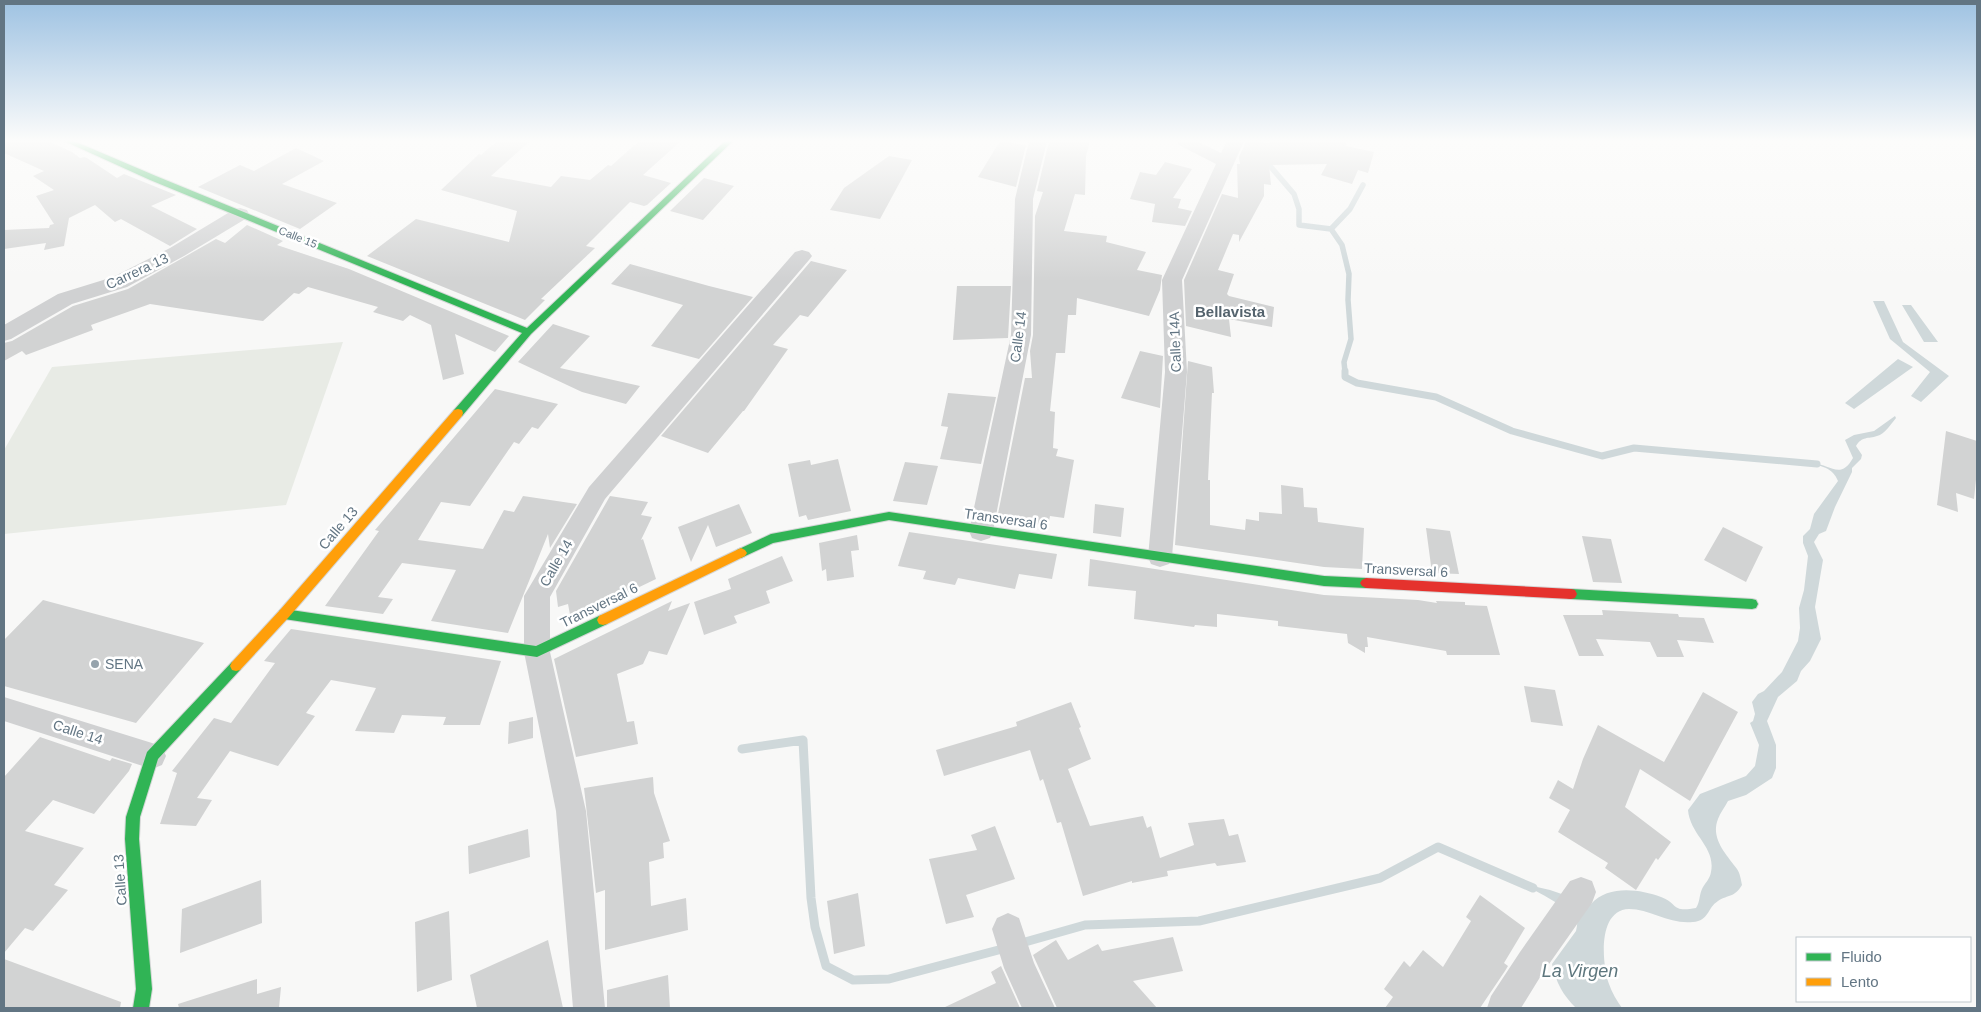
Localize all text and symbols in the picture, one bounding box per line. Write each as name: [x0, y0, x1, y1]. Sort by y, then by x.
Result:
street label: Calle 15: [277, 224, 319, 250]
street label: Carrera 13: [103, 250, 171, 292]
district label: Bellavista: [1195, 303, 1266, 320]
street label: Calle 14: [1007, 310, 1029, 363]
street label: Calle 14A: [1166, 311, 1184, 373]
street label: Calle 13: [315, 503, 361, 553]
street label: Transversal 6: [963, 505, 1049, 533]
street label: Calle 14: [536, 537, 576, 589]
street label: Transversal 6: [1363, 560, 1449, 580]
street label: Transversal 6: [558, 579, 641, 631]
place label: SENA: [105, 656, 144, 672]
marker: SENA: [89, 658, 101, 670]
street label: Calle 14: [51, 716, 105, 748]
street label: Calle 13: [110, 854, 130, 906]
legend: [1796, 937, 1971, 1002]
text: Fluido: [1841, 948, 1882, 965]
water label: La Virgen: [1542, 961, 1618, 981]
text: Lento: [1841, 973, 1879, 990]

